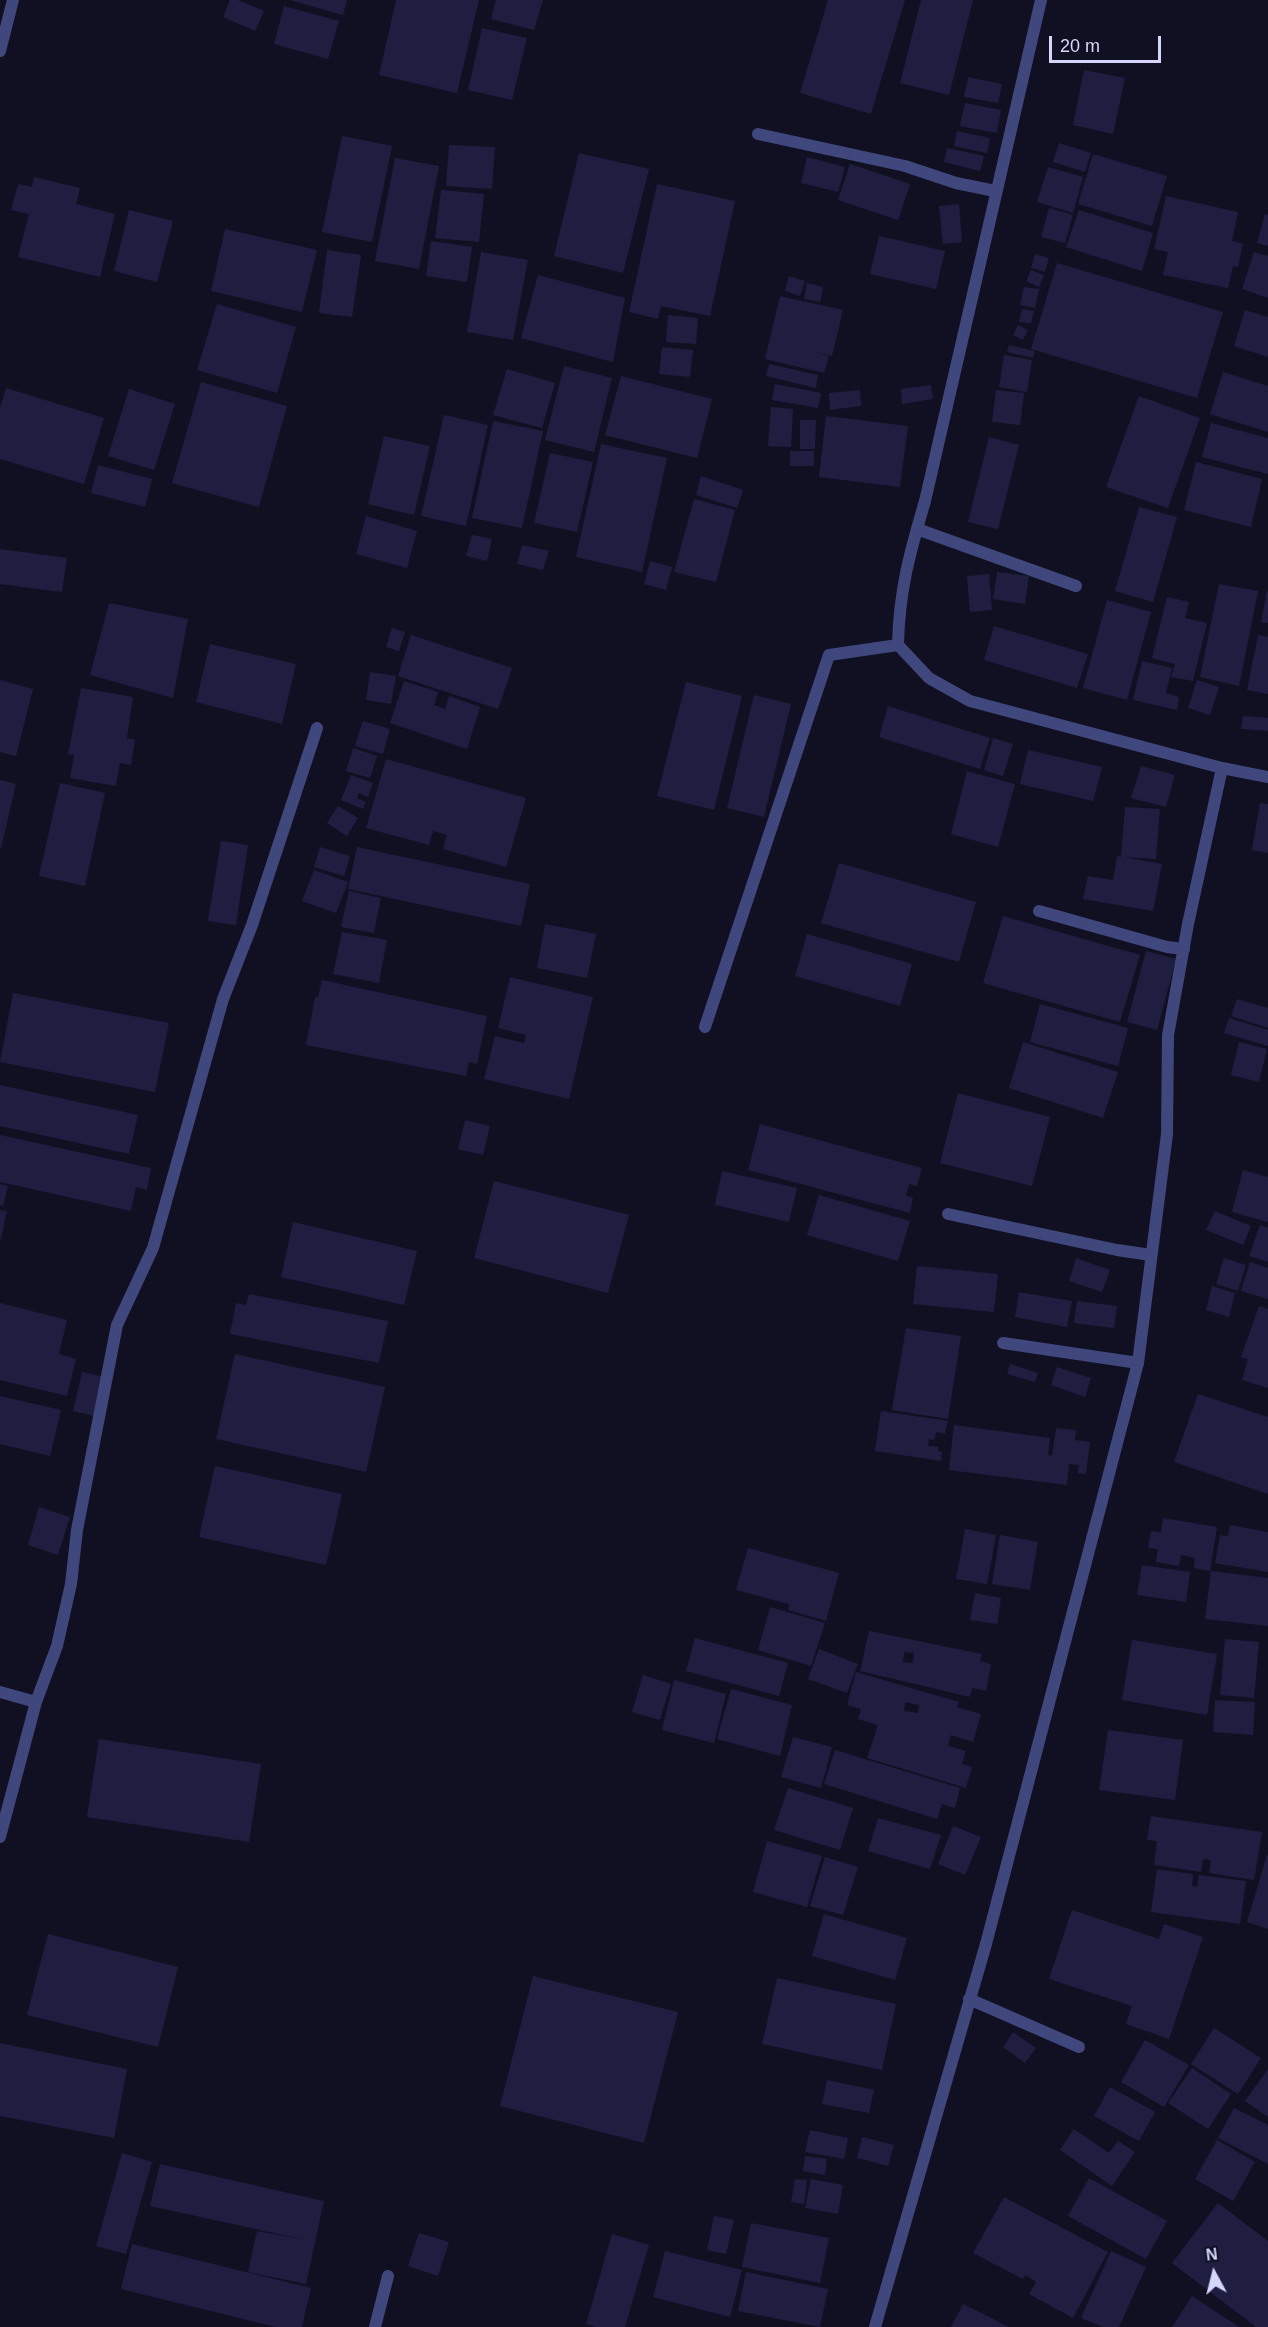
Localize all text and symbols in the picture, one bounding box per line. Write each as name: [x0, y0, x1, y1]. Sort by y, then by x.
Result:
scale bar: [1052, 24, 1164, 62]
text: 20 m: [1060, 36, 1100, 56]
north arrow: [1184, 2243, 1244, 2303]
text: N: [1205, 2245, 1219, 2264]

